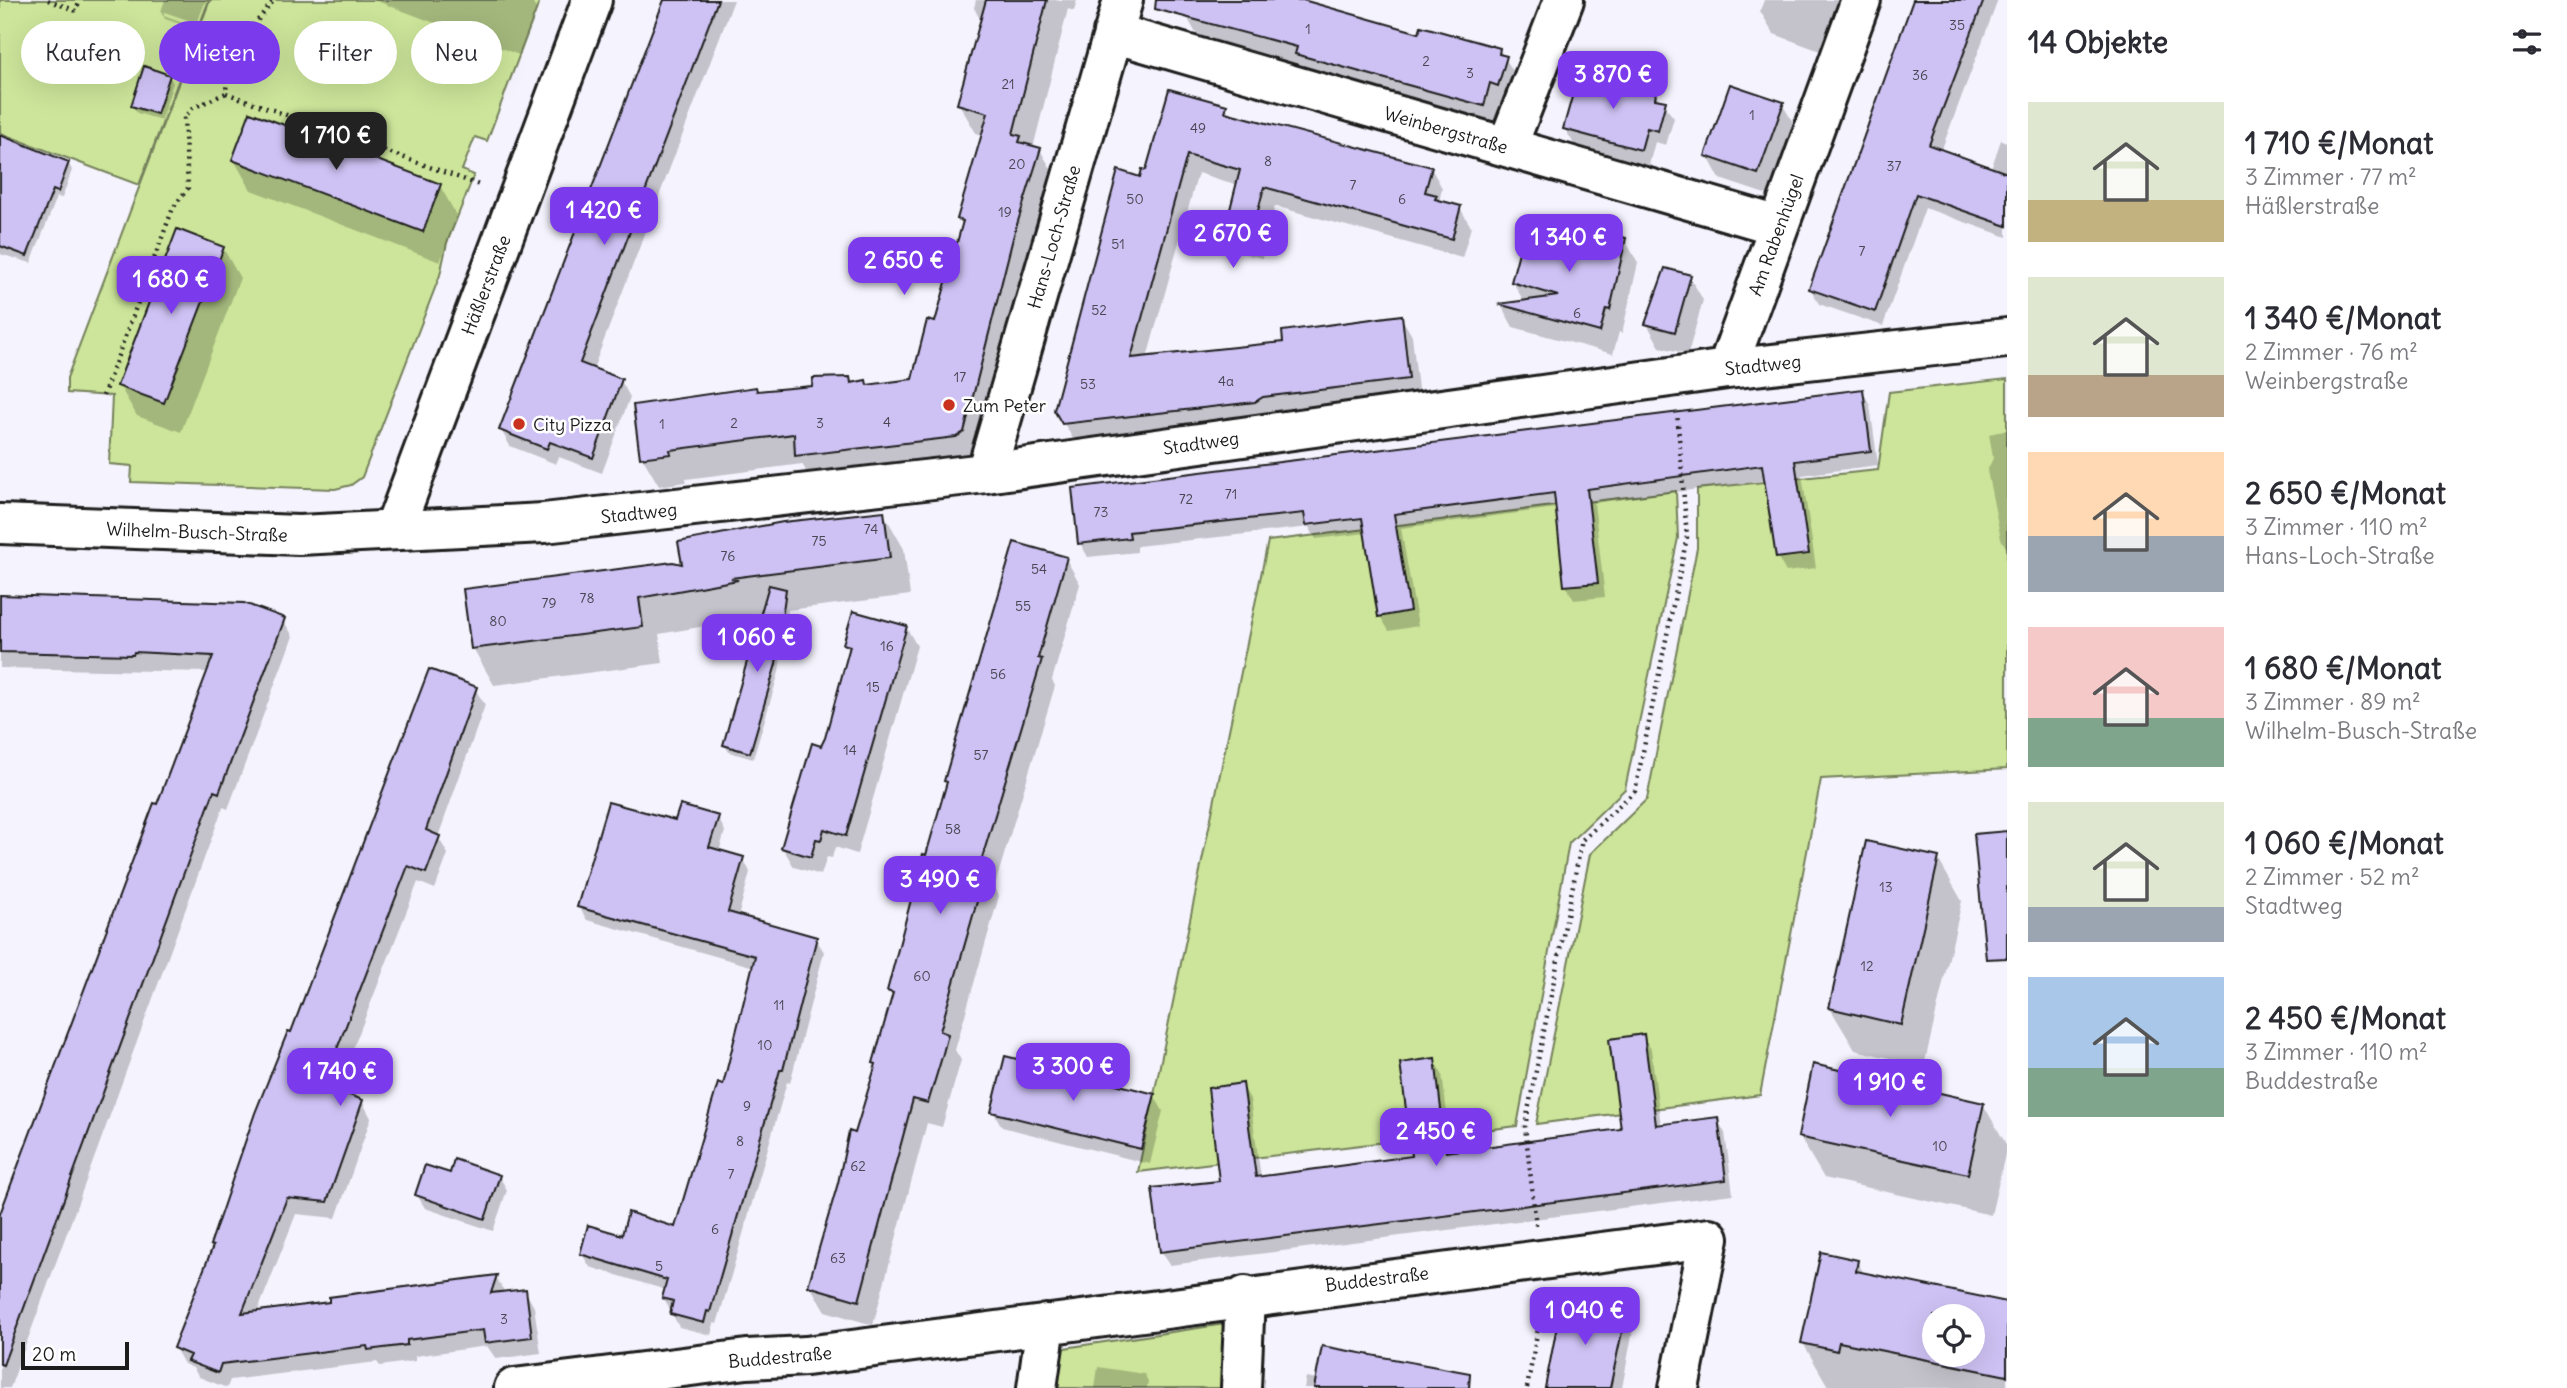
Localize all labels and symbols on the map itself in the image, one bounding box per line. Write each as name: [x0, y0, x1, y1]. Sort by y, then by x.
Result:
house number: 35: [1949, 16, 1965, 34]
house number: 1: [1305, 20, 1311, 38]
house number: 2: [1422, 52, 1430, 70]
pin: 3 870 €: [1548, 52, 1678, 111]
house number: 3: [1466, 64, 1474, 82]
house number: 36: [1912, 66, 1928, 84]
house number: 21: [1001, 75, 1015, 93]
street label: Weinbergstraße: [1381, 101, 1511, 159]
house number: 1: [1749, 106, 1755, 124]
pin: 1 710 €: [271, 113, 401, 172]
house number: 49: [1190, 119, 1206, 137]
house number: 8: [1264, 152, 1272, 170]
house number: 20: [1009, 155, 1025, 173]
house number: 37: [1887, 157, 1902, 175]
street label: Hans-Loch-Straße: [1023, 163, 1085, 311]
street label: Am Rabenhügel: [1743, 171, 1809, 299]
house number: 7: [1350, 176, 1357, 194]
pin: 1 420 €: [539, 188, 669, 247]
house number: 50: [1126, 190, 1144, 208]
house number: 6: [1398, 190, 1406, 208]
house number: 19: [998, 203, 1012, 221]
pin: 2 670 €: [1168, 210, 1298, 270]
pin: 1 340 €: [1504, 215, 1634, 274]
street label: Häßlerstraße: [456, 232, 516, 338]
house number: 51: [1111, 235, 1125, 253]
pin: 2 650 €: [839, 238, 969, 297]
house number: 7: [1859, 242, 1866, 260]
pin: 1 680 €: [106, 256, 236, 316]
house number: 52: [1091, 301, 1107, 319]
house number: 6: [1573, 304, 1581, 322]
street label: Stadtweg: [1724, 350, 1802, 380]
house number: 17: [954, 368, 966, 386]
house number: 4a: [1218, 372, 1234, 390]
house number: 53: [1080, 375, 1096, 393]
place label: Zum Peter: [963, 394, 1047, 417]
marker: Zum Peter: [941, 397, 957, 413]
place label: City Pizza: [533, 413, 612, 436]
house number: 4: [883, 413, 891, 431]
house number: 2: [730, 414, 738, 432]
house number: 3: [816, 414, 824, 432]
house number: 1: [659, 415, 665, 433]
marker: City Pizza: [511, 416, 527, 432]
street label: Stadtweg: [1162, 426, 1240, 460]
house number: 71: [1225, 485, 1237, 503]
house number: 72: [1179, 490, 1194, 508]
street label: Stadtweg: [600, 498, 678, 528]
house number: 73: [1094, 503, 1108, 521]
street label: Wilhelm-Busch-Straße: [106, 517, 288, 547]
house number: 74: [864, 520, 878, 538]
house number: 75: [812, 532, 826, 550]
house number: 76: [721, 547, 735, 565]
house number: 54: [1031, 560, 1047, 578]
house number: 78: [580, 589, 594, 607]
house number: 79: [542, 594, 556, 612]
house number: 55: [1015, 597, 1031, 615]
house number: 80: [489, 612, 507, 630]
pin: 1 060 €: [692, 614, 822, 674]
house number: 16: [880, 637, 894, 655]
house number: 56: [990, 665, 1006, 683]
house number: 15: [866, 678, 880, 696]
house number: 14: [843, 741, 857, 759]
house number: 57: [974, 746, 989, 764]
house number: 58: [945, 820, 961, 838]
pin: 3 490 €: [875, 856, 1005, 916]
house number: 13: [1879, 878, 1893, 896]
house number: 12: [1860, 957, 1874, 975]
house number: 60: [913, 967, 931, 985]
house number: 11: [773, 996, 785, 1014]
house number: 10: [758, 1036, 772, 1054]
pin: 3 300 €: [1008, 1044, 1138, 1103]
pin: 1 740 €: [275, 1048, 405, 1108]
pin: 1 910 €: [1825, 1060, 1955, 1119]
house number: 9: [743, 1097, 751, 1115]
pin: 2 450 €: [1371, 1108, 1501, 1168]
house number: 8: [736, 1132, 744, 1150]
house number: 10: [1933, 1137, 1947, 1155]
house number: 62: [850, 1157, 866, 1175]
house number: 7: [728, 1165, 735, 1183]
house number: 6: [711, 1220, 719, 1238]
house number: 63: [830, 1249, 846, 1267]
house number: 5: [655, 1257, 663, 1275]
street label: Buddestraße: [1324, 1261, 1430, 1297]
pin: 1 040 €: [1520, 1288, 1650, 1347]
house number: 3: [500, 1310, 508, 1328]
scale bar: [21, 1339, 130, 1371]
street label: Buddestraße: [727, 1341, 833, 1373]

